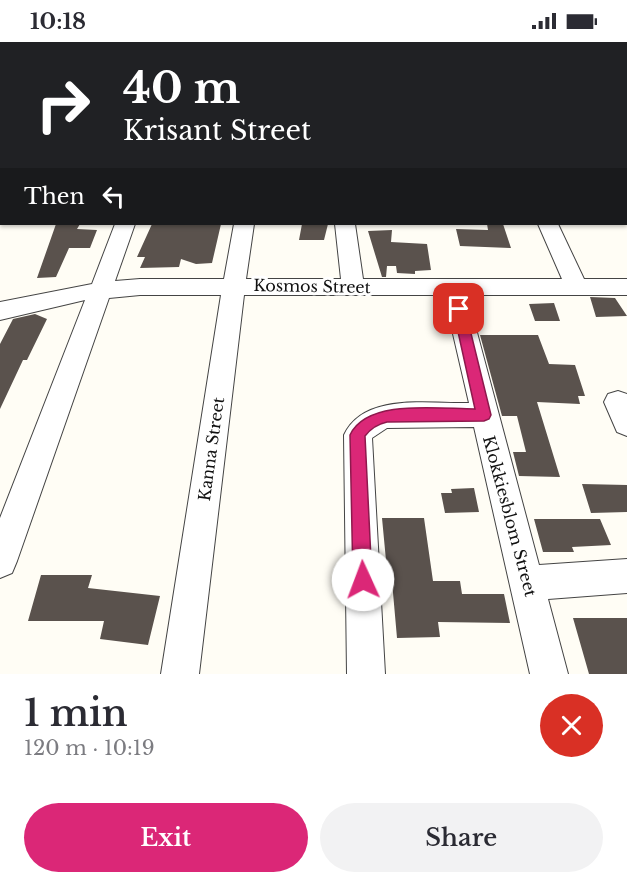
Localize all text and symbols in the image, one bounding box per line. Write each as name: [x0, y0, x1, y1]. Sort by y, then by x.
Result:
text: 10:18: [30, 8, 86, 35]
text: 40 m: [123, 62, 240, 114]
icon: right: [24, 66, 102, 144]
text: Krisant Street: [123, 114, 311, 147]
icon: left: [97, 180, 130, 213]
text: Then: [24, 183, 85, 210]
street label: Kosmos Street: [253, 275, 371, 297]
pin: [433, 283, 484, 334]
icon: arrive: [442, 292, 475, 325]
street label: Kanna Street: [194, 396, 228, 502]
street label: Klokkiesblom Street: [479, 433, 541, 599]
position arrow: [331, 548, 395, 612]
text: 1 min: [24, 691, 128, 736]
button: close: [540, 694, 603, 757]
text: 120 m · 10:19: [24, 736, 155, 760]
button: Exit: [24, 803, 308, 872]
button: Share: [320, 803, 603, 872]

